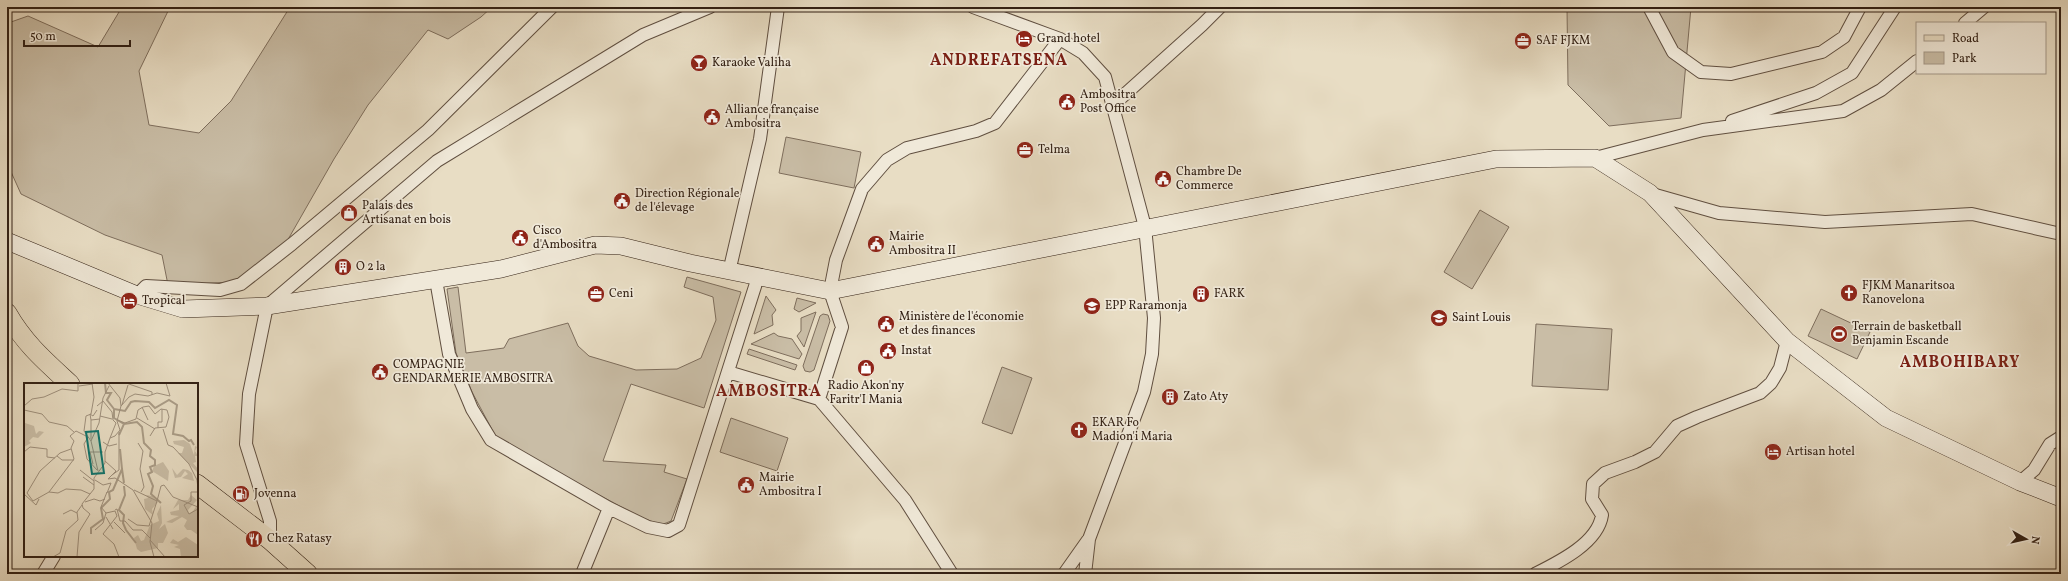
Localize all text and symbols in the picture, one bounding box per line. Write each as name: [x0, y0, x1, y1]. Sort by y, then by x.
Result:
scale bar: [24, 22, 130, 48]
legend: [1916, 22, 2046, 74]
text: 50 m: [30, 29, 56, 45]
hotel icon: Grand hotel: [1014, 29, 1034, 49]
place label: Grand hotel: [1037, 31, 1100, 47]
office icon: SAF FJKM: [1513, 31, 1533, 51]
text: Road: [1952, 31, 1979, 47]
place label: SAF FJKM: [1536, 33, 1590, 49]
district label: ANDREFATSENA: [930, 50, 1068, 72]
text: Park: [1952, 51, 1977, 67]
bar icon: Karaoke Valiha: [689, 53, 709, 73]
place label: Karaoke Valiha: [712, 55, 791, 71]
place label: Ambositra Post Office: [1080, 87, 1136, 117]
public building icon: Ambositra Post Office: [1057, 92, 1077, 112]
place label: Alliance française Ambositra: [725, 102, 819, 132]
public building icon: Alliance française Ambositra: [702, 107, 722, 127]
office icon: Telma: [1015, 140, 1035, 160]
place label: Telma: [1038, 142, 1070, 158]
place label: Chambre De Commerce: [1176, 164, 1242, 194]
public building icon: Chambre De Commerce: [1153, 169, 1173, 189]
place label: Direction Régionale de l'élevage: [635, 186, 740, 216]
public building icon: Direction Régionale de l'élevage: [612, 191, 632, 211]
place label: Palais des Artisanat en bois: [362, 198, 451, 228]
shop icon: Palais des Artisanat en bois: [339, 203, 359, 223]
place label: Cisco d'Ambositra: [533, 223, 597, 253]
public building icon: Cisco d'Ambositra: [510, 228, 530, 248]
place label: Mairie Ambositra II: [889, 229, 956, 259]
public building icon: Mairie Ambositra II: [866, 234, 886, 254]
building icon: O 2 la: [333, 257, 353, 277]
place label: O 2 la: [356, 259, 386, 275]
place label: FJKM Manaritsoa Ranovelona: [1862, 278, 1955, 308]
church icon: FJKM Manaritsoa Ranovelona: [1839, 283, 1859, 303]
office icon: Ceni: [586, 284, 606, 304]
building icon: FARK: [1191, 284, 1211, 304]
place label: Ceni: [609, 286, 634, 302]
place label: FARK: [1214, 286, 1245, 302]
hotel icon: Tropical: [119, 291, 139, 311]
place label: Tropical: [142, 293, 186, 309]
school or university icon: EPP Raramonja: [1082, 296, 1102, 316]
place label: EPP Raramonja: [1105, 298, 1187, 314]
school or university icon: Saint Louis: [1429, 308, 1449, 328]
place label: Ministère de l'économie et des finances: [899, 309, 1024, 339]
place label: Saint Louis: [1452, 310, 1511, 326]
public building icon: Ministère de l'économie et des finances: [876, 314, 896, 334]
place label: Terrain de basketball Benjamin Escande: [1852, 319, 1962, 349]
sports icon: Terrain de basketball Benjamin Escande: [1829, 324, 1849, 344]
public building icon: Instat: [878, 341, 898, 361]
place label: Instat: [901, 343, 932, 359]
district label: AMBOHIBARY: [1900, 352, 2020, 374]
place label: COMPAGNIE GENDARMERIE AMBOSITRA: [393, 357, 554, 387]
shop icon: Radio Akon'ny Faritr'I Mania: [856, 358, 876, 378]
public building icon: COMPAGNIE GENDARMERIE AMBOSITRA: [370, 362, 390, 382]
place label: Radio Akon'ny Faritr'I Mania: [828, 378, 905, 408]
district label: AMBOSITRA: [716, 381, 822, 403]
inset map: [24, 383, 198, 557]
building icon: Zato Aty: [1160, 387, 1180, 407]
place label: Zato Aty: [1183, 389, 1229, 405]
place label: EKAR Fo Madion'i Maria: [1092, 415, 1173, 445]
church icon: EKAR Fo Madion'i Maria: [1069, 420, 1089, 440]
hotel icon: Artisan hotel: [1763, 442, 1783, 462]
place label: Artisan hotel: [1786, 444, 1855, 460]
place label: Mairie Ambositra I: [759, 470, 822, 500]
public building icon: Mairie Ambositra I: [736, 475, 756, 495]
fuel station icon: Jovenna: [231, 484, 251, 504]
place label: Jovenna: [254, 486, 296, 502]
north arrow: [2006, 519, 2046, 559]
restaurant icon: Chez Ratasy: [244, 529, 264, 549]
place label: Chez Ratasy: [267, 531, 332, 547]
text: N: [2026, 535, 2042, 545]

